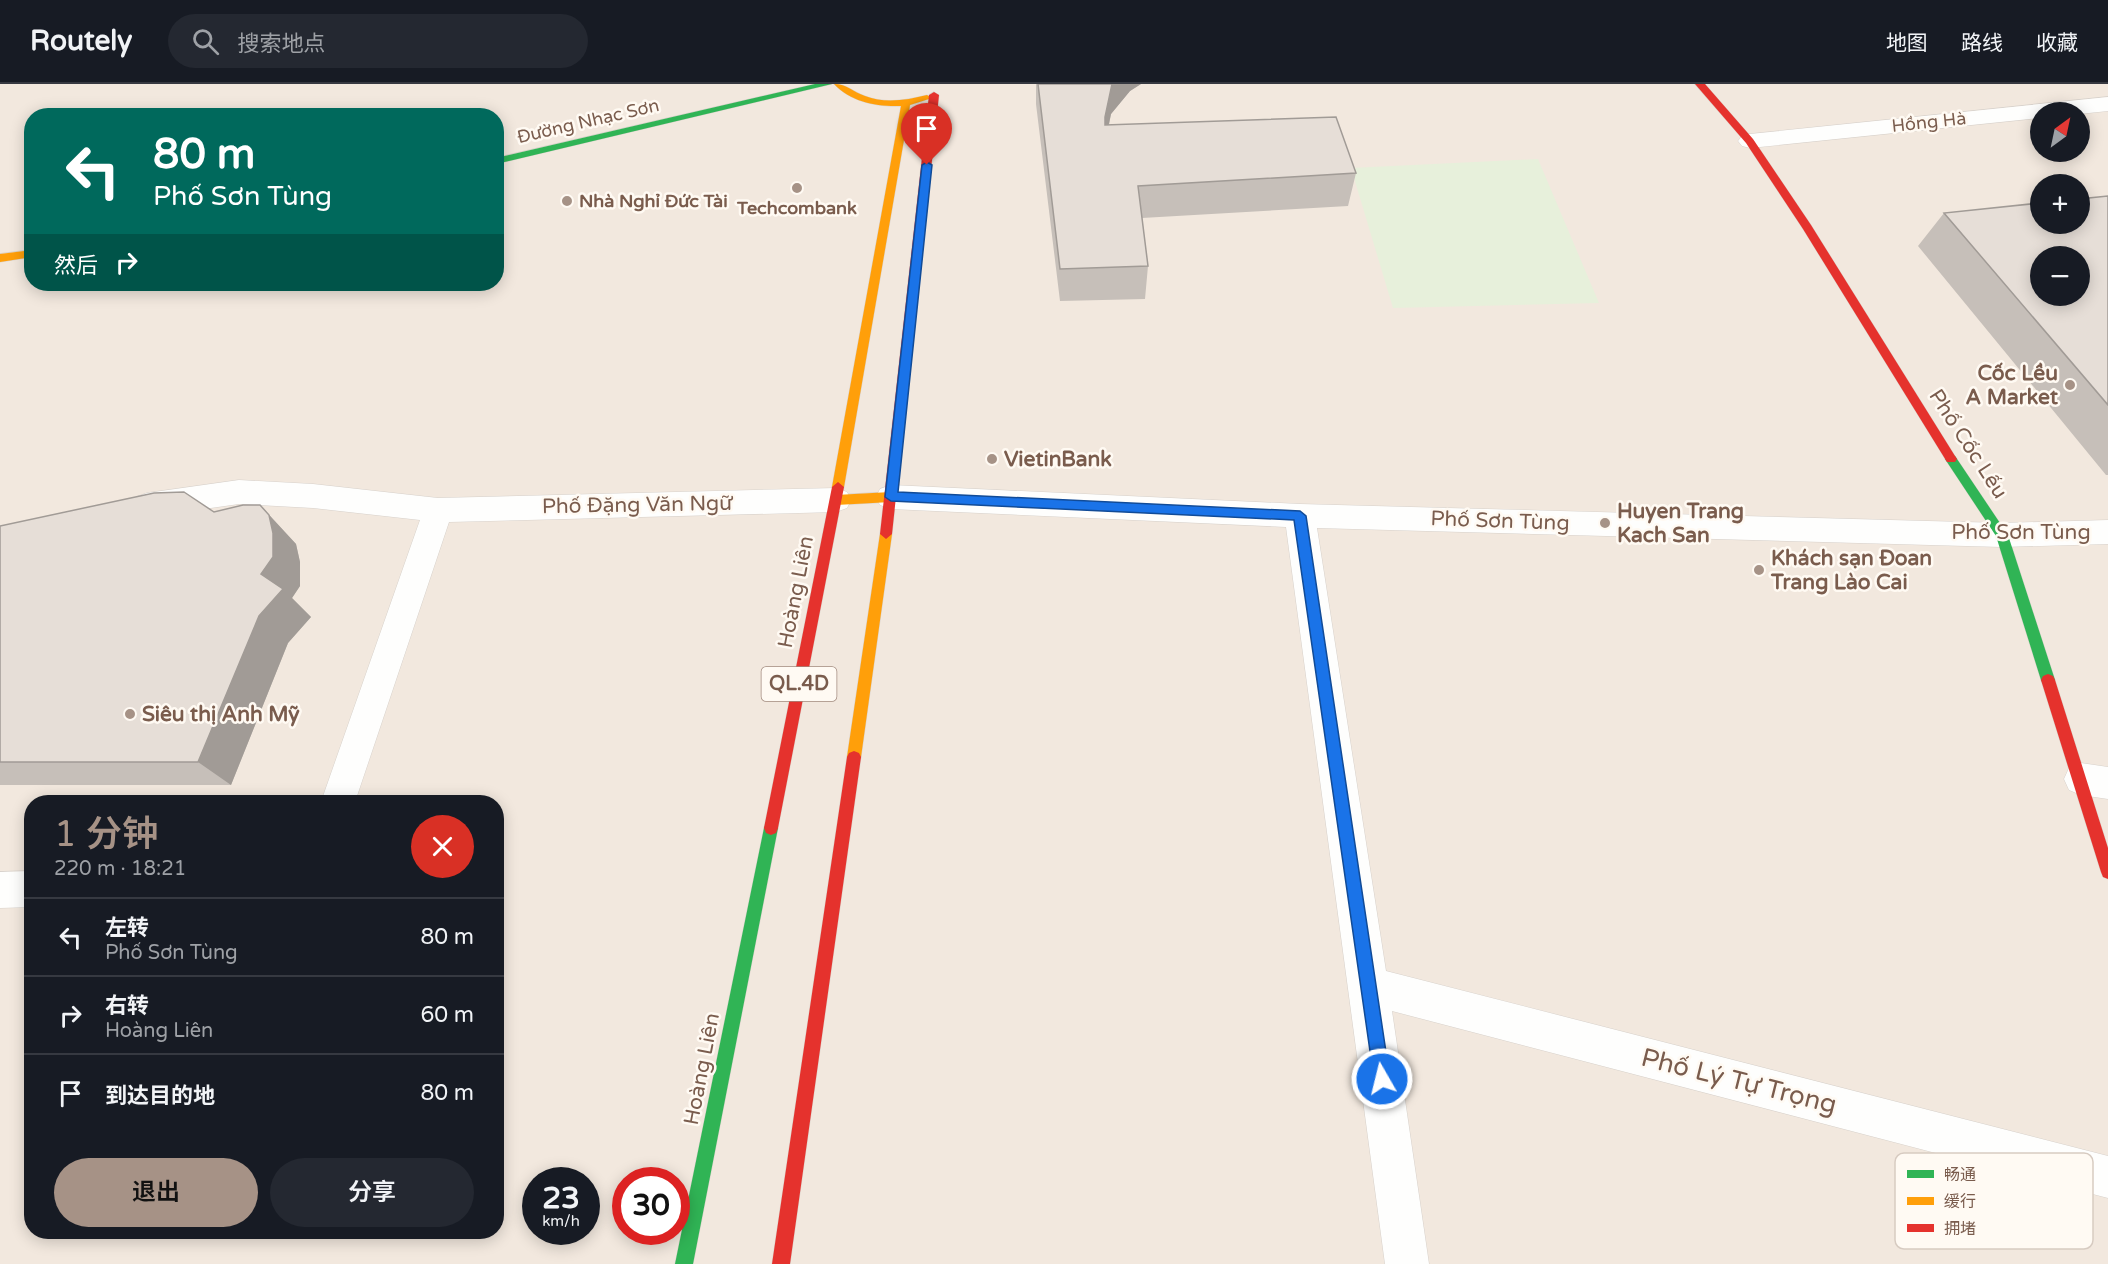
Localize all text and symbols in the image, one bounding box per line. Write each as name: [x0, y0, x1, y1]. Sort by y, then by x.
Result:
search box: [168, 14, 588, 68]
text: Routely: [30, 24, 132, 58]
icon: search: [189, 25, 222, 58]
text: 搜索地点: [237, 31, 325, 57]
text: 地图: [1886, 31, 1928, 56]
text: 路线: [1961, 31, 2003, 56]
text: 收藏: [2036, 31, 2078, 56]
street label: Đường Nhạc Sơn: [515, 94, 661, 148]
north arrow: [2030, 102, 2090, 162]
map controls: [2030, 102, 2090, 306]
pin: [901, 103, 952, 165]
street label: Hồng Hà: [1891, 107, 1967, 137]
icon: arrive: [910, 112, 943, 145]
text: 80 m: [153, 129, 255, 180]
icon: left: [54, 132, 132, 210]
button: +: [2030, 174, 2090, 234]
text: Phố Sơn Tùng: [153, 180, 332, 213]
marker: Techcombank: [790, 181, 804, 195]
place label: Nhà Nghỉ Đức Tài: [579, 190, 728, 212]
marker: Nhà Nghỉ Đức Tài: [560, 194, 574, 208]
place label: Techcombank: [736, 197, 857, 219]
icon: right: [110, 246, 143, 279]
button: −: [2030, 246, 2090, 306]
text: 然后: [54, 253, 98, 279]
place label: Cốc Lều A Market: [1966, 361, 2058, 410]
marker: Cốc Lều A Market: [2063, 378, 2077, 392]
street label: Phố Cốc Lếu: [1923, 385, 2013, 503]
place label: VietinBank: [1004, 447, 1112, 472]
marker: VietinBank: [985, 452, 999, 466]
street label: Phố Đặng Văn Ngữ: [542, 491, 734, 519]
place label: Huyen Trang Kach San: [1617, 499, 1744, 548]
street label: Phố Sơn Tùng: [1430, 506, 1570, 536]
marker: Huyen Trang Kach San: [1598, 516, 1612, 530]
street label: Phố Sơn Tùng: [1951, 520, 2091, 545]
street label: Hoàng Liên: [773, 534, 819, 650]
place label: Khách sạn Đoan Trang Lào Cai: [1770, 546, 1932, 595]
marker: Khách sạn Đoan Trang Lào Cai: [1752, 563, 1766, 577]
road number: QL.4D: [762, 667, 836, 701]
place label: Siêu thị Anh Mỹ: [142, 702, 300, 727]
marker: Siêu thị Anh Mỹ: [123, 707, 137, 721]
text: 1 分钟: [54, 813, 158, 856]
button: close: [411, 815, 474, 878]
text: 220 m · 18:21: [54, 857, 186, 881]
text: 左转: [105, 915, 149, 941]
icon: left: [54, 921, 87, 954]
text: 80 m: [420, 924, 474, 950]
text: Phố Sơn Tùng: [105, 941, 238, 965]
text: 右转: [105, 993, 149, 1019]
icon: right: [54, 999, 87, 1032]
text: 60 m: [420, 1002, 474, 1028]
street label: Hoàng Liên: [679, 1011, 725, 1127]
text: Hoàng Liên: [105, 1019, 213, 1043]
street label: Phố Lý Tự Trọng: [1638, 1042, 1840, 1120]
position arrow: [1350, 1047, 1414, 1111]
icon: arrive: [54, 1077, 87, 1110]
text: 80 m: [420, 1080, 474, 1106]
text: 到达目的地: [105, 1083, 215, 1109]
legend: [1895, 1153, 2093, 1249]
button: 退出: [54, 1158, 258, 1227]
button: 分享: [270, 1158, 474, 1227]
text: 畅通: [1944, 1165, 1976, 1185]
speed limit sign: 30: [612, 1167, 690, 1245]
text: 23: [542, 1180, 580, 1217]
text: 缓行: [1944, 1192, 1976, 1212]
text: km/h: [542, 1212, 580, 1230]
text: 拥堵: [1944, 1219, 1976, 1239]

